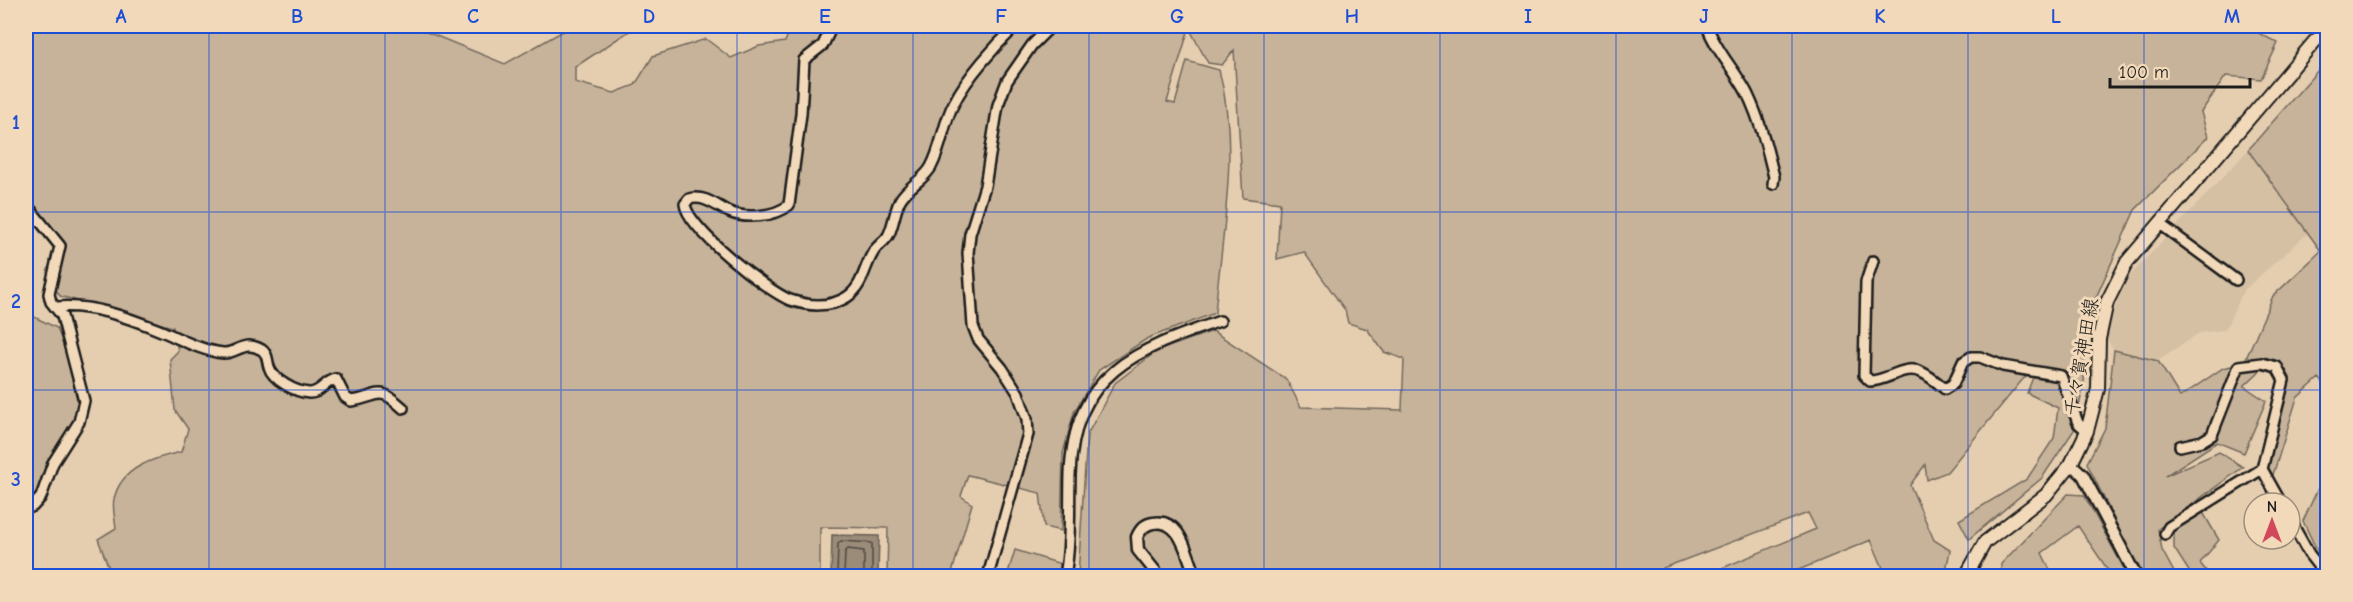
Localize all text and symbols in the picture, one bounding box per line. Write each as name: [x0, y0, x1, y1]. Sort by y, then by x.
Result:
text: A: [115, 5, 127, 28]
text: B: [291, 5, 303, 28]
text: C: [467, 5, 479, 28]
text: D: [643, 5, 655, 28]
text: E: [819, 5, 831, 28]
text: F: [995, 5, 1007, 28]
text: G: [1170, 5, 1184, 28]
text: H: [1345, 5, 1359, 28]
text: I: [1524, 5, 1532, 28]
text: J: [1699, 5, 1709, 28]
text: K: [1874, 5, 1886, 28]
text: L: [2051, 5, 2061, 28]
text: M: [2224, 5, 2240, 28]
scale bar: [2110, 51, 2250, 89]
text: 100 m: [2119, 62, 2169, 83]
text: 1: [12, 111, 20, 134]
text: 2: [11, 290, 21, 313]
street label: 千々賀神田線: [2060, 296, 2103, 418]
text: 3: [11, 468, 21, 491]
north arrow: [2242, 491, 2302, 551]
text: N: [2267, 498, 2277, 516]

